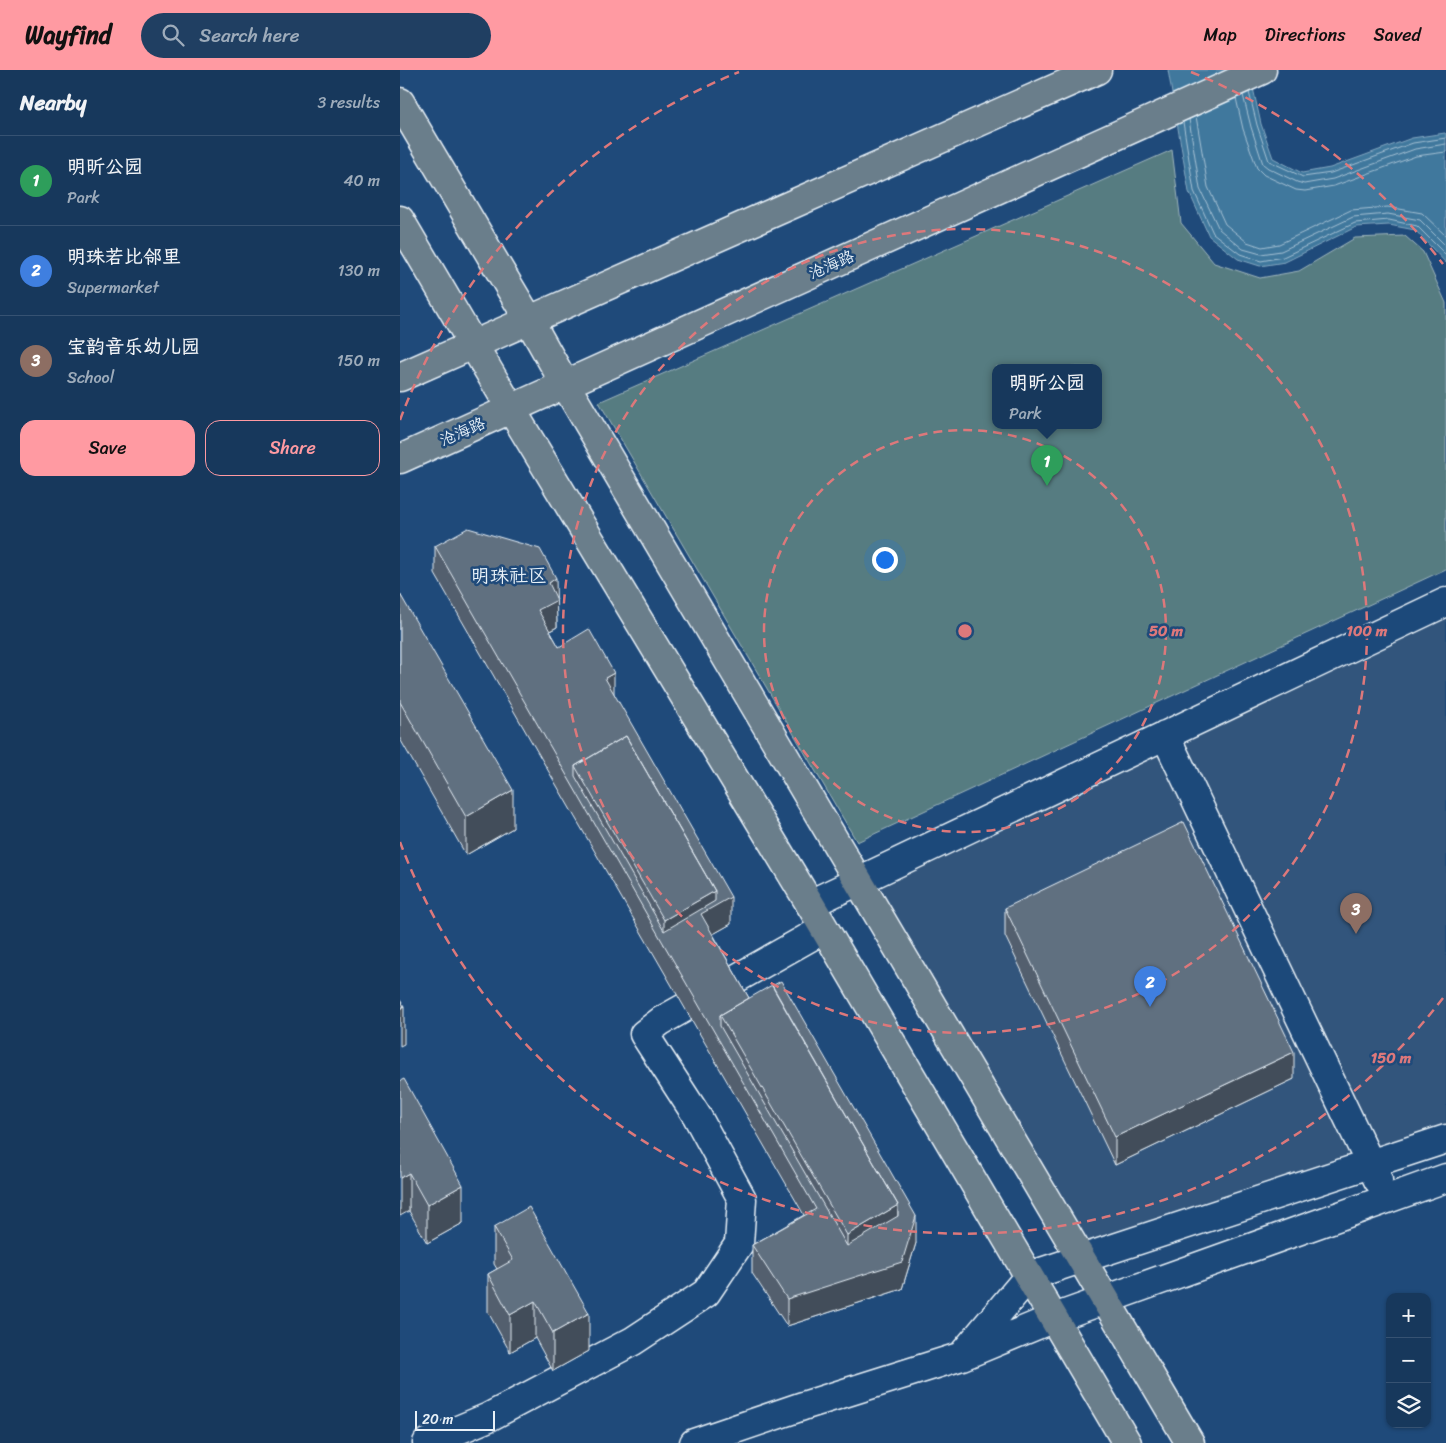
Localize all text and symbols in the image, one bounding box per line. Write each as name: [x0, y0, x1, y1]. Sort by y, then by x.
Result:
search box: [141, 13, 491, 58]
text: Wayfind: [25, 14, 111, 56]
text: Search here: [199, 19, 299, 52]
text: Map: [1204, 19, 1237, 51]
text: Directions: [1265, 19, 1346, 51]
text: Saved: [1374, 19, 1421, 51]
icon: search: [159, 21, 187, 49]
text: Nearby: [20, 84, 86, 122]
text: 3 results: [317, 88, 380, 117]
text: 明昕公园: [67, 150, 143, 183]
text: 1: [33, 166, 39, 195]
text: 40 m: [343, 166, 380, 195]
text: Park: [67, 183, 100, 212]
text: 明珠若比邻里: [67, 240, 181, 273]
street label: 沧海路: [803, 241, 859, 287]
text: 2: [31, 256, 41, 285]
text: 130 m: [338, 256, 380, 285]
text: Supermarket: [67, 273, 159, 302]
text: 宝韵音乐幼儿园: [67, 330, 200, 363]
text: 3: [32, 346, 40, 375]
text: 150 m: [337, 346, 380, 375]
text: School: [67, 363, 114, 392]
popup: [992, 364, 1102, 429]
text: 明昕公园: [1009, 366, 1085, 399]
text: Park: [1009, 399, 1042, 428]
street label: 沧海路: [434, 408, 490, 454]
button: Save: [20, 420, 195, 476]
button: Share: [205, 420, 380, 476]
pin: 1: [1031, 445, 1063, 486]
your location: [872, 547, 898, 573]
district label: 明珠社区: [471, 559, 547, 592]
text: 50 m: [1149, 618, 1184, 644]
text: 100 m: [1347, 618, 1388, 644]
centre of rings: [956, 622, 974, 640]
pin: 3: [1340, 893, 1372, 934]
pin: 2: [1134, 966, 1166, 1007]
text: 150 m: [1371, 1045, 1412, 1071]
map controls: [1386, 1293, 1431, 1428]
button: +: [1386, 1293, 1431, 1338]
button: −: [1386, 1338, 1431, 1383]
button: layers: [1386, 1383, 1431, 1428]
text: 20 m: [422, 1407, 453, 1432]
scale bar: [415, 1408, 495, 1431]

